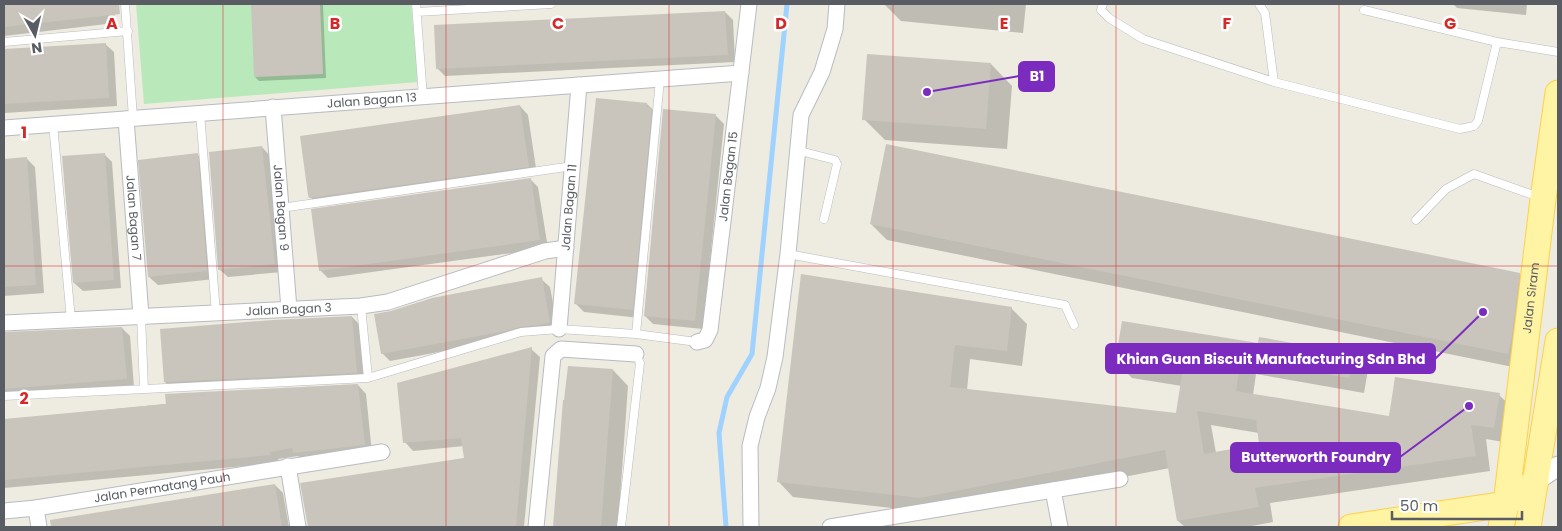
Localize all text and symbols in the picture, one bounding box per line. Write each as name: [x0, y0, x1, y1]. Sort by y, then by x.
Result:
north arrow: [10, 10, 60, 60]
text: A: [106, 12, 118, 35]
text: B: [330, 12, 340, 35]
text: C: [552, 12, 564, 35]
text: D: [775, 12, 787, 35]
text: E: [1000, 12, 1008, 35]
text: F: [1223, 12, 1232, 35]
text: G: [1444, 12, 1456, 35]
text: N: [30, 37, 43, 59]
callout: B1: [1019, 62, 1054, 91]
text: B1: [1030, 66, 1044, 86]
street label: Jalan Bagan 13: [326, 88, 417, 112]
text: 1: [21, 121, 27, 144]
street label: Jalan Bagan 15: [714, 131, 742, 222]
street label: Jalan Bagan 11: [556, 163, 580, 251]
street label: Jalan Bagan 9: [270, 164, 293, 252]
street label: Jalan Bagan 7: [122, 174, 146, 261]
street label: Jalan Siram: [1518, 261, 1543, 334]
street label: Jalan Bagan 3: [245, 298, 332, 319]
callout: Khian Guan Biscuit Manufacturing Sdn Bhd: [1106, 344, 1435, 373]
text: Khian Guan Biscuit Manufacturing Sdn Bhd: [1116, 349, 1426, 369]
text: 2: [19, 387, 29, 410]
callout: Butterworth Foundry: [1231, 443, 1400, 472]
text: Butterworth Foundry: [1241, 447, 1391, 467]
street label: Jalan Permatang Pauh: [93, 468, 232, 506]
scale bar: [1392, 488, 1522, 520]
text: 50 m: [1400, 495, 1438, 516]

